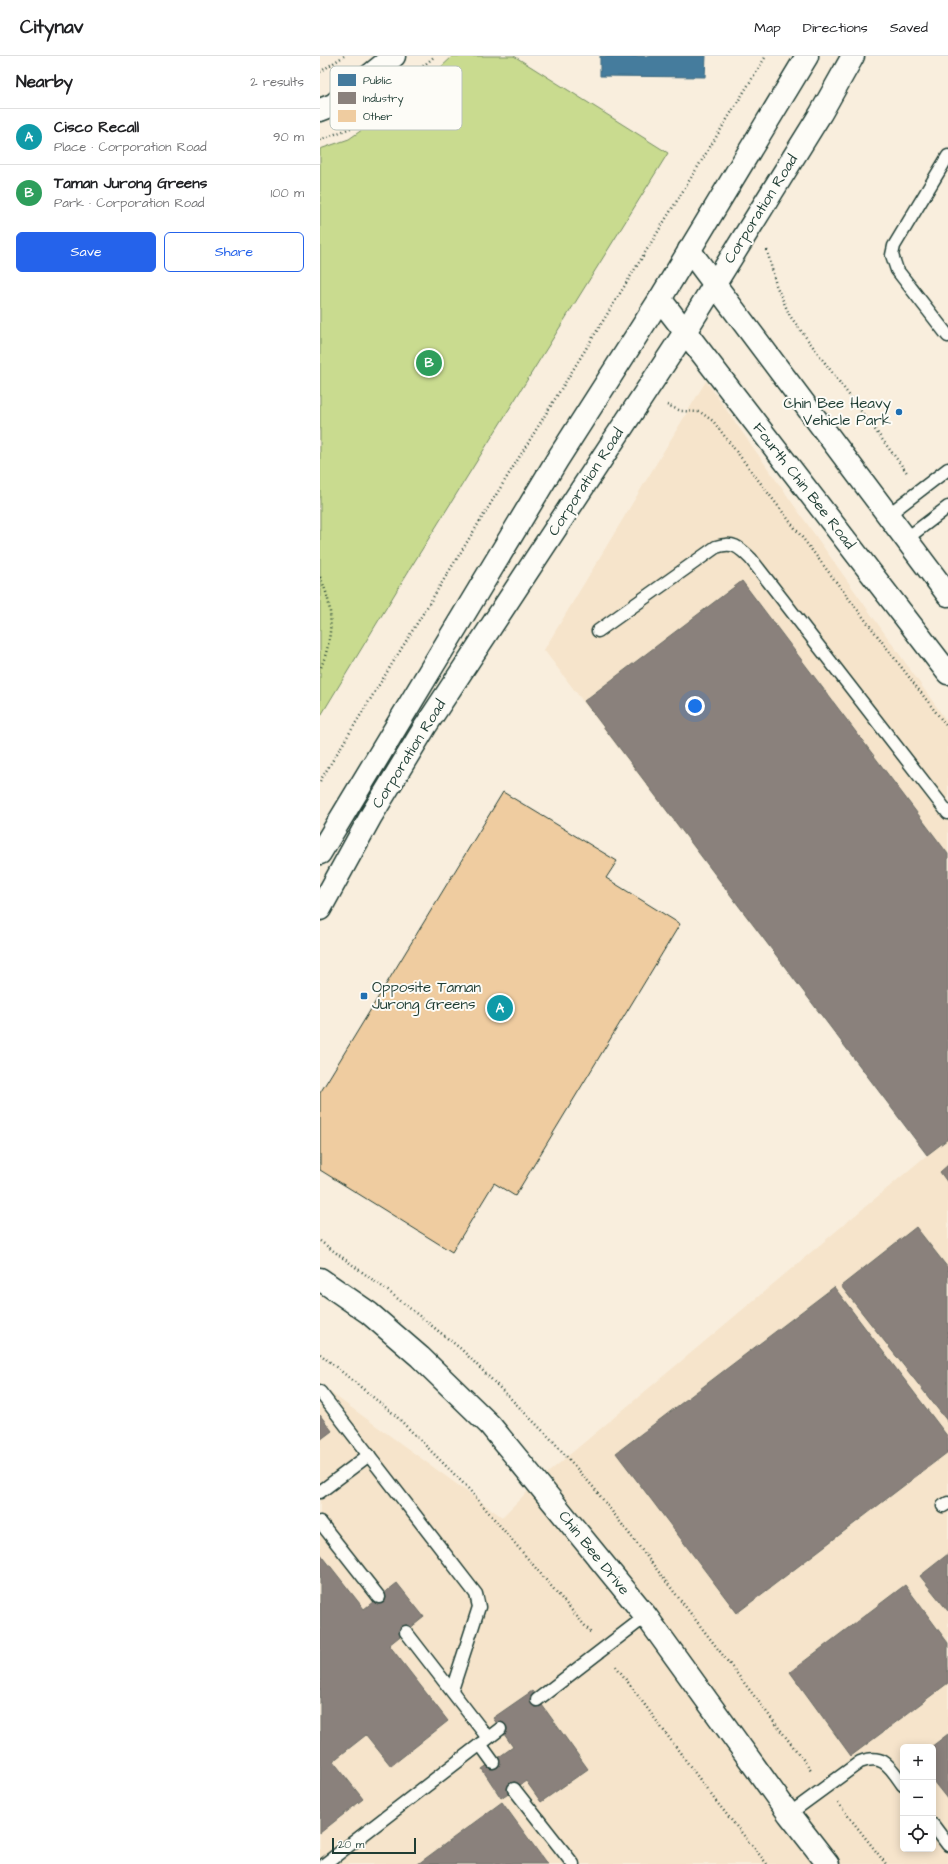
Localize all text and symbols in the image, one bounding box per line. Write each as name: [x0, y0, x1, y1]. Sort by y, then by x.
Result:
text: Citynav: [20, 14, 83, 41]
text: Map: [754, 18, 781, 38]
text: Directions: [803, 18, 868, 38]
text: Saved: [890, 18, 928, 38]
legend: [330, 66, 462, 130]
text: Nearby: [16, 70, 73, 94]
text: 2 results: [250, 73, 304, 91]
text: Public: [363, 73, 392, 88]
text: Industry: [363, 91, 403, 107]
text: Other: [363, 109, 392, 124]
text: Cisco Recall: [54, 117, 139, 138]
text: A: [25, 128, 33, 146]
text: 90 m: [273, 128, 304, 146]
text: Place · Corporation Road: [54, 138, 207, 156]
street label: Corporation Road: [719, 150, 803, 267]
text: Taman Jurong Greens: [54, 173, 207, 194]
text: B: [24, 184, 34, 202]
text: 100 m: [271, 184, 304, 202]
text: Park · Corporation Road: [54, 194, 204, 212]
button: Save: [16, 232, 156, 272]
button: Share: [164, 232, 304, 272]
pin: B: [416, 348, 442, 378]
place label: Chin Bee Heavy Vehicle Park: [783, 393, 891, 431]
marker: Chin Bee Heavy Vehicle Park: [894, 407, 904, 417]
street label: Fourth Chin Bee Road: [748, 418, 860, 554]
street label: Corporation Road: [543, 424, 629, 540]
street label: Corporation Road: [367, 695, 451, 812]
your location: [685, 696, 705, 716]
place label: Opposite Taman Jurong Greens: [372, 977, 481, 1016]
marker: Opposite Taman Jurong Greens: [359, 991, 369, 1001]
pin: A: [487, 993, 513, 1023]
street label: Chin Bee Drive: [553, 1506, 635, 1600]
map controls: [900, 1744, 936, 1852]
button: +: [900, 1744, 936, 1780]
button: −: [900, 1780, 936, 1816]
button: locate: [900, 1816, 936, 1852]
scale bar: [332, 1836, 416, 1855]
text: 20 m: [338, 1837, 364, 1852]

